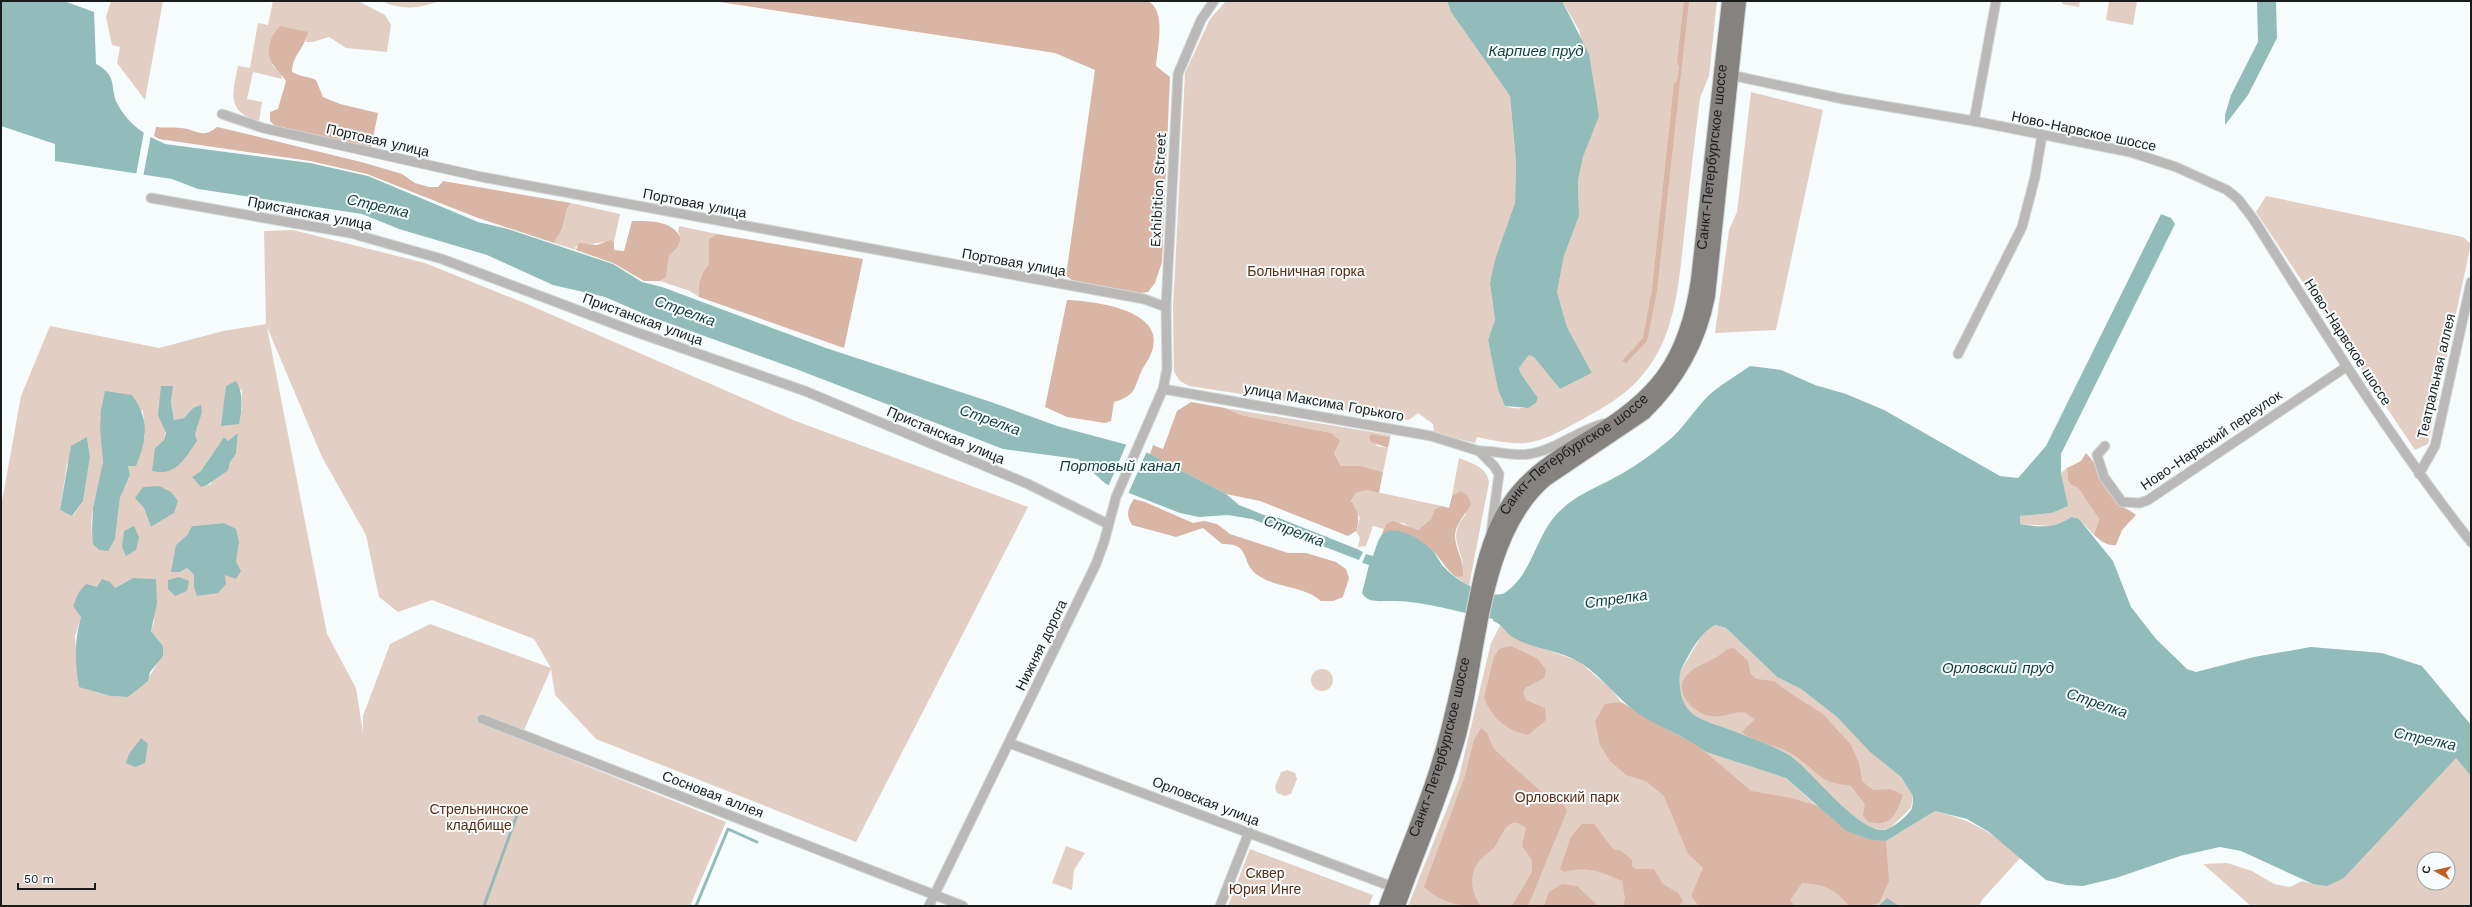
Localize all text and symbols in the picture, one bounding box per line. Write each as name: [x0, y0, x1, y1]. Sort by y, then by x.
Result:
water label: Карпиев пруд: [1488, 42, 1584, 60]
street label: Санкт-Петербургское шоссе: [1693, 63, 1730, 250]
street label: Ново-Нарвское шоссе: [2010, 108, 2158, 154]
street label: Портовая улица: [325, 120, 431, 160]
street label: Exhibition Street: [1147, 132, 1169, 248]
street label: Портовая улица: [642, 185, 748, 221]
water label: Стрелка: [345, 190, 411, 222]
street label: Пристанская улица: [246, 193, 374, 233]
street label: Портовая улица: [961, 245, 1067, 279]
park label: Больничная горка: [1247, 263, 1365, 279]
street label: Ново-Нарвское шоссе: [2301, 276, 2395, 408]
street label: Пристанская улица: [581, 290, 705, 348]
water label: Стрелка: [652, 292, 718, 330]
street label: Театральная аллея: [2414, 312, 2458, 440]
street label: улица Максима Горького: [1243, 380, 1406, 424]
street label: Ново-Нарвский переулок: [2138, 386, 2285, 493]
street label: Санкт-Петербургское шоссе: [1496, 390, 1651, 518]
water label: Стрелка: [957, 401, 1023, 439]
street label: Пристанская улица: [885, 403, 1008, 467]
water label: Портовый канал: [1060, 457, 1181, 475]
water label: Стрелка: [1261, 511, 1327, 551]
water label: Стрелка: [1583, 586, 1649, 612]
street label: Нижняя дорога: [1012, 597, 1070, 693]
street label: Санкт-Петербургское шоссе: [1405, 655, 1472, 839]
water label: Орловский пруд: [1942, 659, 2054, 677]
water label: Стрелка: [2064, 684, 2130, 722]
water label: Стрелка: [2392, 724, 2458, 754]
street label: Сосновая аллея: [660, 767, 766, 821]
street label: Орловская улица: [1150, 773, 1262, 829]
park label: Орловский парк: [1515, 789, 1620, 805]
park label: Стрельнинское кладбище: [429, 801, 529, 833]
north arrow: [2416, 851, 2456, 891]
scale bar: [18, 865, 95, 891]
park label: Сквер Юрия Инге: [1229, 865, 1301, 897]
text: С: [2420, 865, 2434, 875]
text: 50 m: [24, 872, 54, 886]

